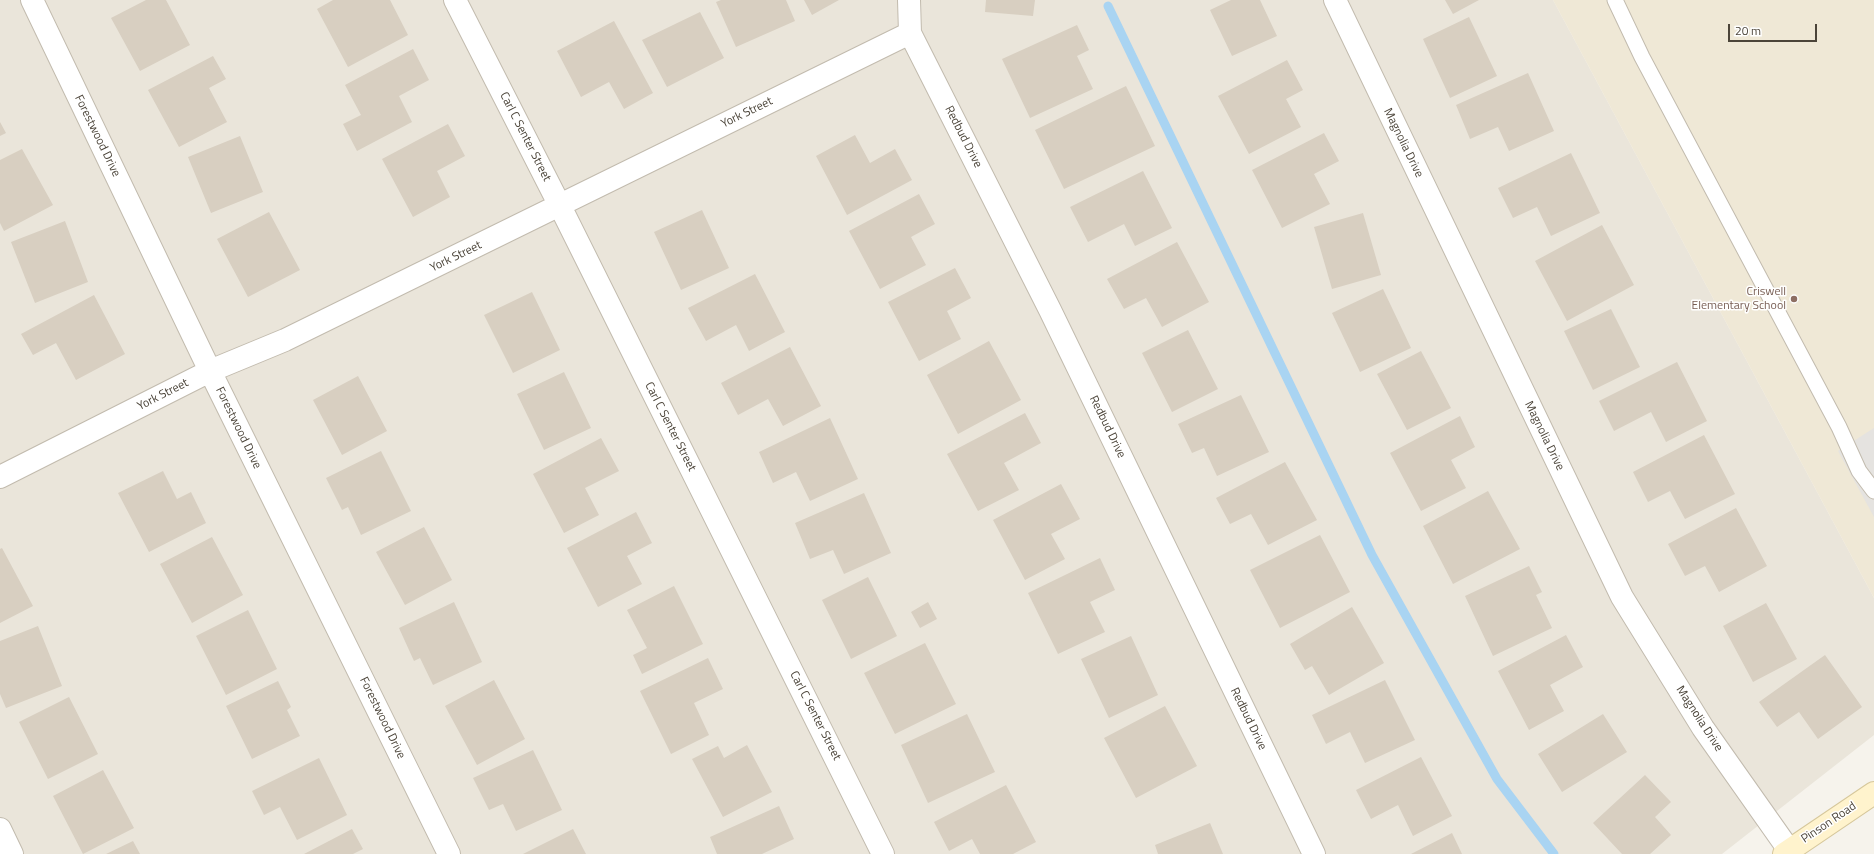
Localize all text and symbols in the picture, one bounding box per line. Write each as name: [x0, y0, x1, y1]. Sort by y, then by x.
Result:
scale bar: [1730, 16, 1819, 42]
text: 20 m: [1735, 21, 1761, 40]
street label: Carl C Senter Street: [496, 90, 554, 184]
street label: Forestwood Drive: [71, 93, 123, 179]
street label: York Street: [719, 94, 775, 132]
street label: Redbud Drive: [941, 104, 985, 170]
street label: Magnolia Drive: [1380, 106, 1426, 180]
street label: York Street: [428, 238, 484, 276]
place label: Criswell Elementary School: [1692, 285, 1786, 313]
marker: Criswell Elementary School: [1789, 294, 1799, 304]
street label: York Street: [135, 376, 191, 414]
street label: Carl C Senter Street: [641, 380, 699, 474]
street label: Forestwood Drive: [212, 385, 264, 471]
street label: Redbud Drive: [1086, 393, 1128, 461]
street label: Magnolia Drive: [1521, 399, 1567, 473]
street label: Carl C Senter Street: [786, 669, 844, 763]
street label: Forestwood Drive: [356, 675, 408, 761]
street label: Magnolia Drive: [1672, 683, 1726, 755]
street label: Redbud Drive: [1227, 685, 1269, 753]
street label: Pinson Road: [1799, 799, 1859, 847]

